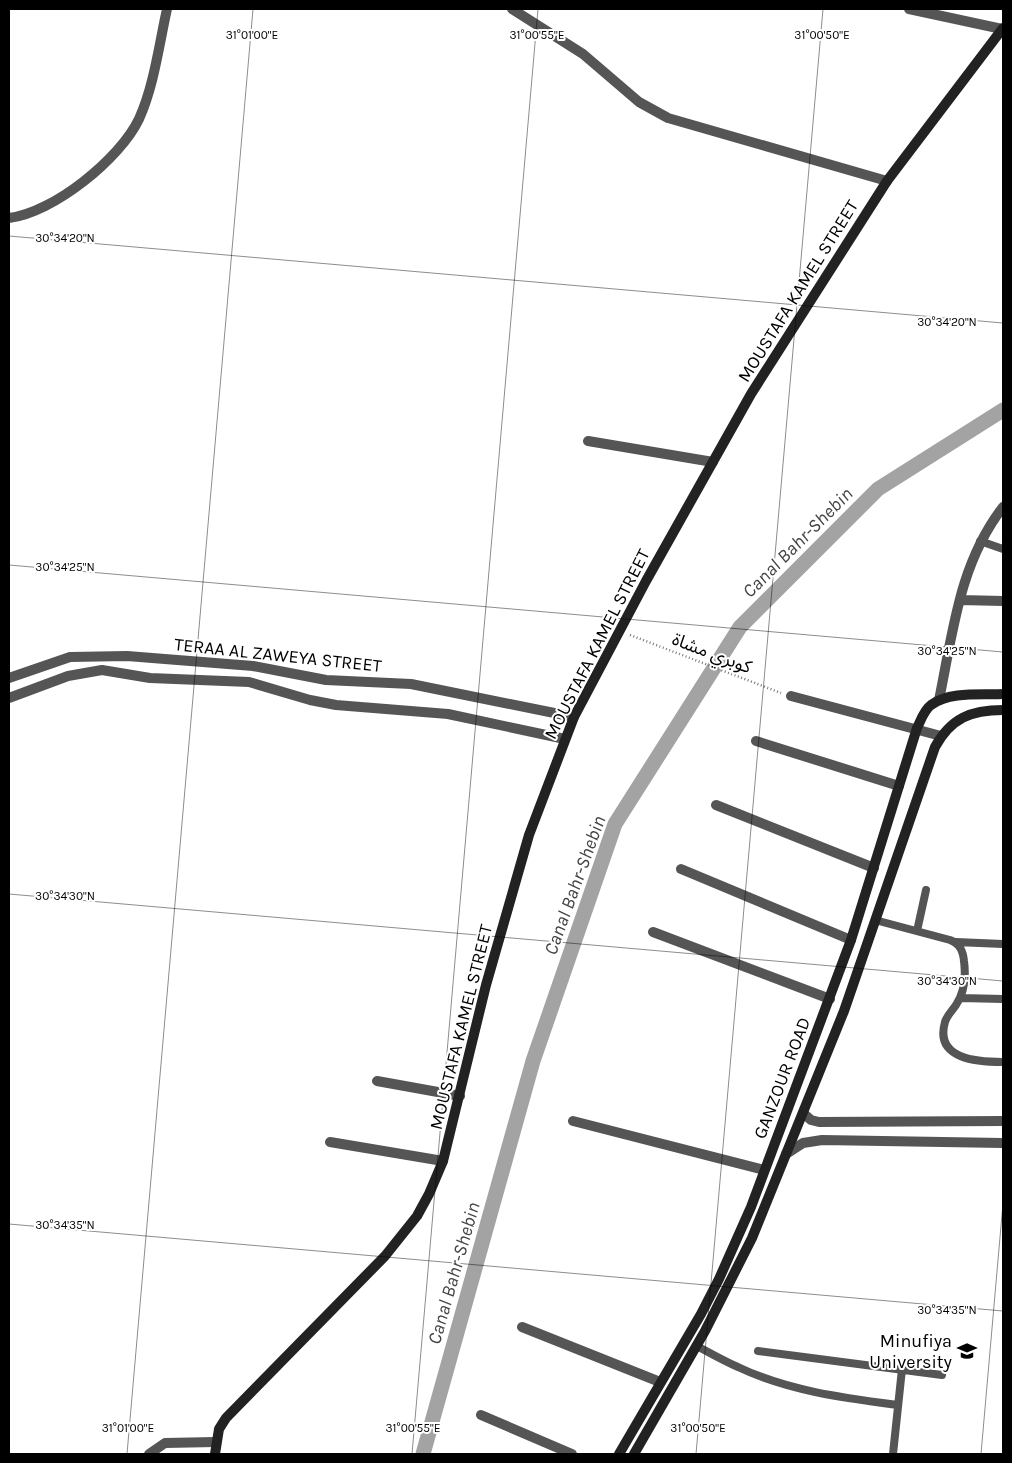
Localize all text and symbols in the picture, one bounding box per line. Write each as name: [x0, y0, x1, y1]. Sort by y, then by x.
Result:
text: 31°01'00"E: [226, 28, 278, 42]
text: 31°00'55"E: [510, 28, 564, 42]
text: 31°00'50"E: [794, 28, 850, 42]
street label: MOUSTAFA KAMEL STREET: [733, 196, 863, 386]
text: 30°34'20"N: [35, 231, 95, 245]
text: 30°34'20"N: [917, 315, 977, 329]
water label: Canal Bahr-Shebin: [738, 483, 857, 602]
street label: MOUSTAFA KAMEL STREET: [539, 545, 655, 743]
text: 30°34'25"N: [35, 560, 95, 574]
street label: كوبري مشاة: [668, 628, 755, 680]
street label: TERAA AL ZAWEYA STREET: [173, 633, 383, 677]
text: 30°34'25"N: [917, 644, 977, 658]
water label: Canal Bahr-Shebin: [540, 813, 610, 958]
text: 30°34'30"N: [35, 889, 95, 903]
street label: MOUSTAFA KAMEL STREET: [425, 922, 497, 1132]
text: 30°34'30"N: [917, 974, 977, 988]
street label: GANZOUR ROAD: [749, 1014, 815, 1142]
water label: Canal Bahr-Shebin: [423, 1200, 485, 1347]
text: 30°34'35"N: [35, 1218, 95, 1232]
text: 30°34'35"N: [917, 1303, 977, 1317]
place label: Minufiya University: [869, 1330, 953, 1373]
school or university icon: Minufiya University: [956, 1340, 978, 1362]
text: 31°01'00"E: [102, 1421, 154, 1435]
text: 31°00'55"E: [386, 1421, 440, 1435]
text: 31°00'50"E: [670, 1421, 726, 1435]

